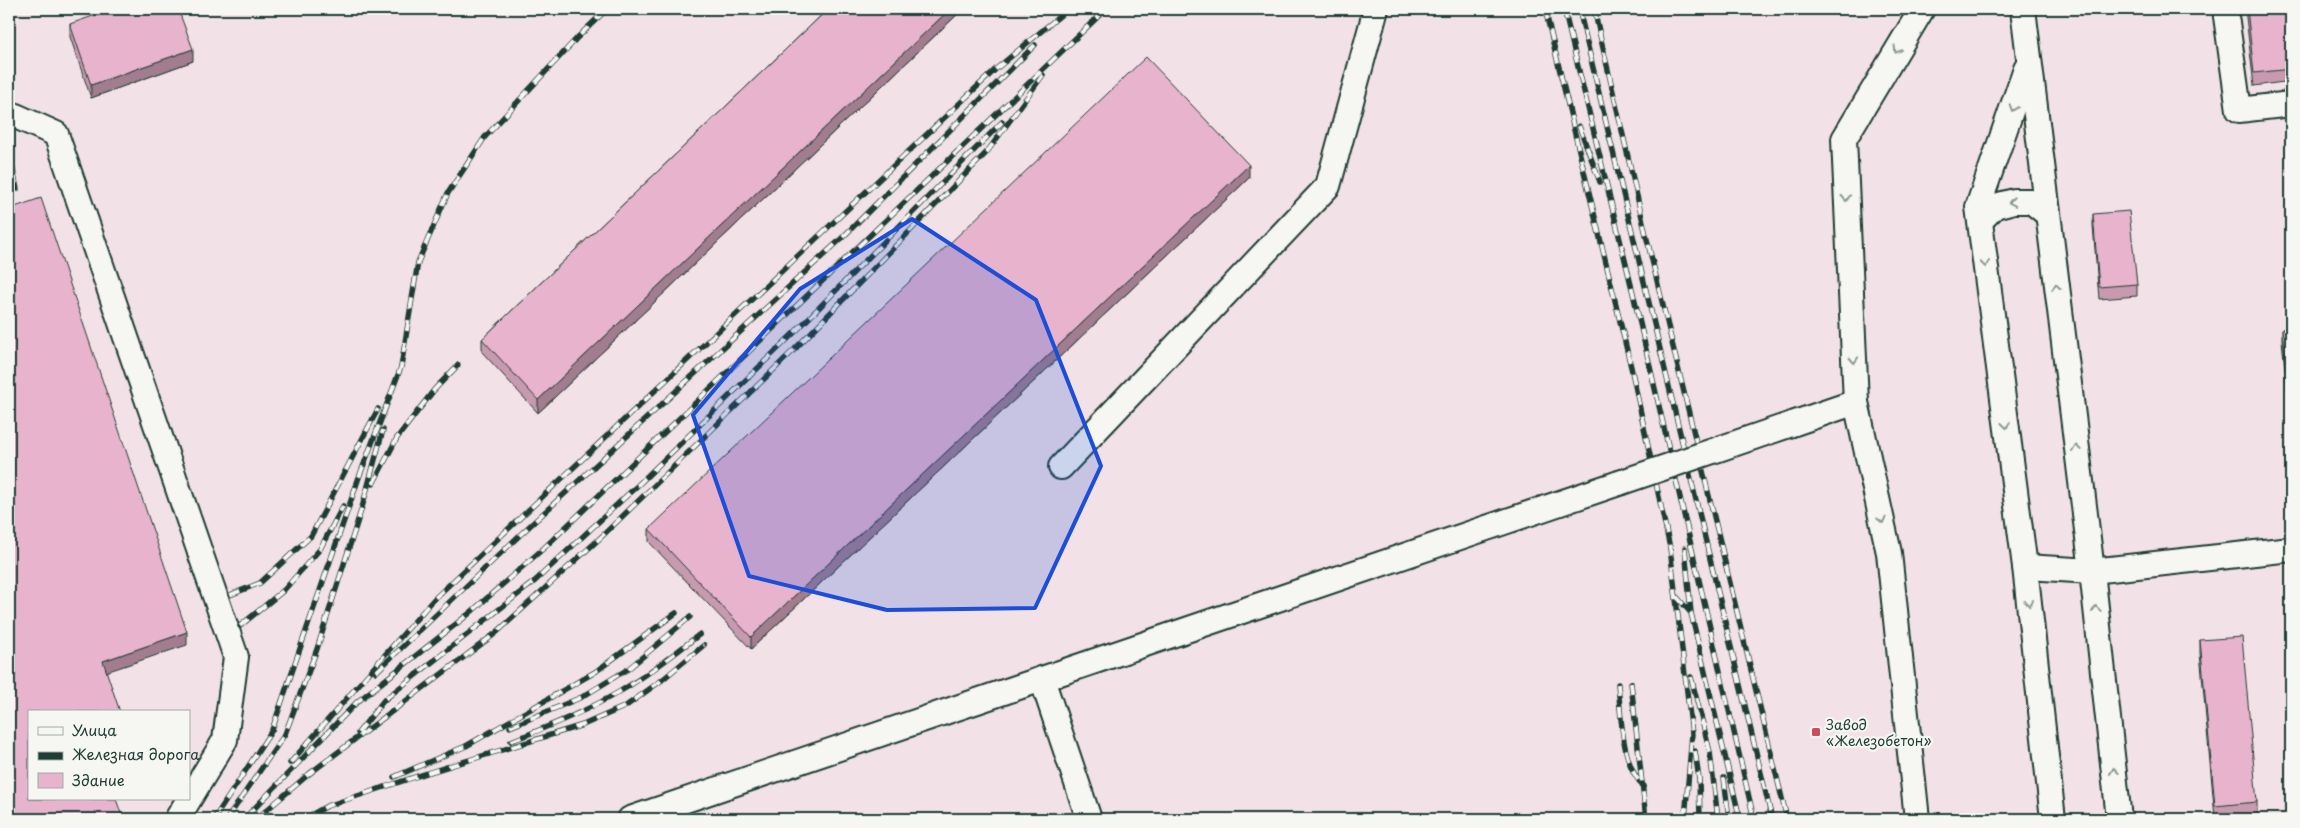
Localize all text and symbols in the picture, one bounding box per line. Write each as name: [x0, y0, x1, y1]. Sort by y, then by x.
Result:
one-way arrow: [1894, 45, 1904, 54]
one-way arrow: [2008, 103, 2018, 111]
one-way arrow: [1841, 194, 1852, 202]
one-way arrow: [2008, 197, 2017, 207]
one-way arrow: [1980, 259, 1990, 268]
one-way arrow: [2051, 282, 2062, 290]
one-way arrow: [1849, 357, 1860, 365]
one-way arrow: [2001, 421, 2011, 429]
one-way arrow: [2071, 444, 2082, 452]
one-way arrow: [1876, 516, 1887, 524]
one-way arrow: [2023, 600, 2034, 608]
one-way arrow: [2091, 605, 2102, 613]
legend: [28, 710, 190, 800]
place label: Завод «Железобетон»: [1826, 714, 1932, 751]
text: Улица: [72, 718, 117, 741]
marker: Завод «Железобетон»: [1810, 726, 1822, 738]
text: Железная дорога: [72, 742, 200, 765]
one-way arrow: [2109, 766, 2120, 774]
text: Здание: [72, 768, 125, 791]

